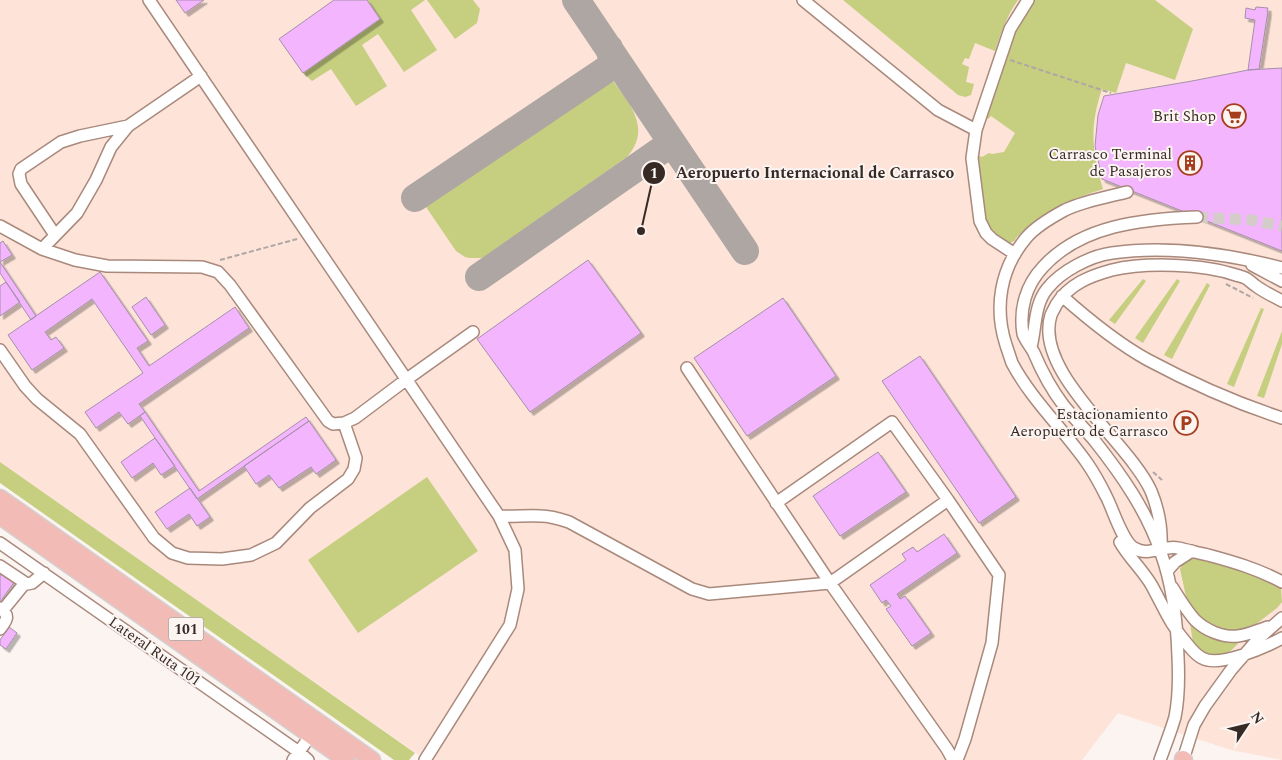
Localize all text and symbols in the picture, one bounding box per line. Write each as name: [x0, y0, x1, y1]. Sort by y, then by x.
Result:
supermarket icon: Brit Shop: [1221, 103, 1247, 129]
place label: Brit Shop: [1153, 105, 1216, 128]
place label: Carrasco Terminal de Pasajeros: [1048, 143, 1172, 183]
building icon: Carrasco Terminal de Pasajeros: [1177, 150, 1203, 176]
callout: Aeropuerto Internacional de Carrasco: [641, 157, 965, 188]
text: Aeropuerto Internacional de Carrasco: [676, 161, 955, 185]
text: 1: [650, 162, 658, 185]
place label: Estacionamiento Aeropuerto de Carrasco: [1010, 403, 1168, 443]
parking icon: Estacionamiento Aeropuerto de Carrasco: [1173, 410, 1199, 436]
street label: Lateral Ruta 101: [104, 611, 206, 692]
road number: 101: [168, 618, 204, 640]
north arrow: [1222, 700, 1272, 750]
text: N: [1245, 707, 1269, 729]

